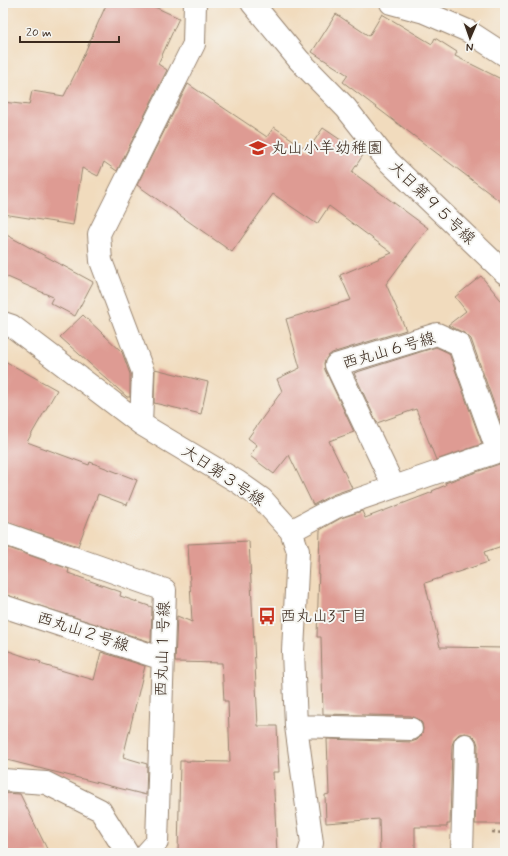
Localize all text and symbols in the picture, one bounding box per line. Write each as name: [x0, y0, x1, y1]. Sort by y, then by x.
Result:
scale bar: [20, 18, 119, 44]
north arrow: [450, 18, 490, 58]
text: 20 m: [26, 25, 52, 41]
text: N: [466, 40, 474, 54]
school or university icon: 丸山小羊幼稚園: [248, 138, 268, 158]
place label: 丸山小羊幼稚園: [271, 138, 383, 159]
street label: 大日第９５号線: [384, 157, 480, 249]
street label: 西丸山６号線: [340, 328, 438, 374]
street label: 大日第３号線: [177, 440, 269, 512]
street label: 西丸山１号線: [151, 601, 175, 697]
bus stop icon: 西丸山3丁目: [257, 606, 277, 626]
place label: 西丸山3丁目: [280, 606, 367, 627]
street label: 西丸山２号線: [34, 607, 132, 657]

